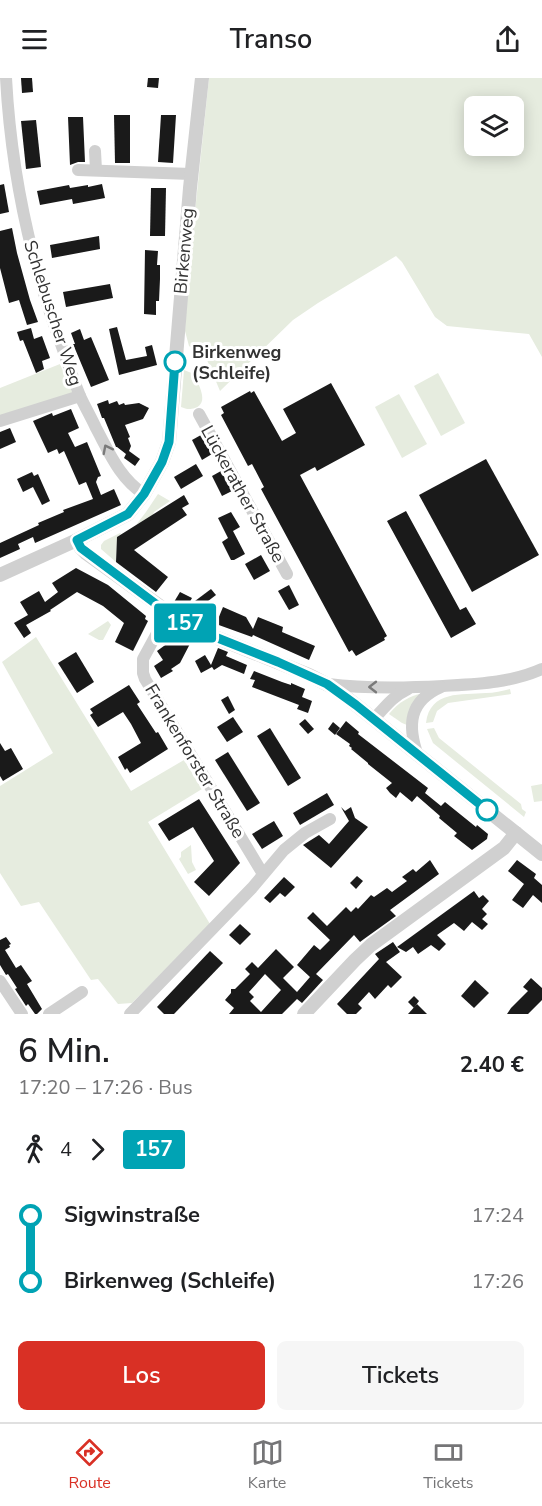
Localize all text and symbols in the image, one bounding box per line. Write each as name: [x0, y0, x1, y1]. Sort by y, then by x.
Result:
text: Transo: [230, 21, 312, 58]
icon: menu: [18, 23, 51, 56]
icon: share: [491, 23, 524, 56]
map controls: [464, 96, 524, 156]
button: layers: [464, 96, 524, 156]
street label: Birkenweg: [168, 207, 200, 295]
street label: Schlebuscher Weg: [18, 237, 88, 389]
place label: Birkenweg (Schleife): [192, 340, 282, 385]
marker: Birkenweg (Schleife): [164, 351, 186, 373]
street label: Lückerather Straße: [195, 421, 291, 567]
one-way arrow: [103, 445, 114, 455]
line badge: 157: [150, 604, 219, 642]
text: 157: [166, 609, 204, 637]
street label: Frankenforster Straße: [139, 679, 251, 843]
one-way arrow: [368, 681, 377, 693]
unlabelled marker: [476, 799, 498, 821]
text: 6 Min.: [18, 1029, 110, 1074]
text: 2.40 €: [460, 1050, 524, 1080]
text: 17:20 – 17:26 · Bus: [18, 1074, 193, 1101]
icon: walk: [18, 1133, 51, 1166]
icon: forward: [81, 1133, 114, 1166]
text: 157: [135, 1135, 173, 1163]
text: 4: [60, 1136, 72, 1163]
text: Sigwinstraße: [64, 1200, 200, 1230]
text: 17:24: [471, 1202, 524, 1229]
text: Birkenweg (Schleife): [64, 1266, 276, 1296]
text: 17:26: [471, 1268, 524, 1295]
button: Los: [18, 1341, 265, 1410]
button: Tickets: [277, 1341, 524, 1410]
tab: Route: [68, 1436, 111, 1494]
tab: Karte: [248, 1436, 286, 1494]
tab: Tickets: [423, 1436, 474, 1494]

